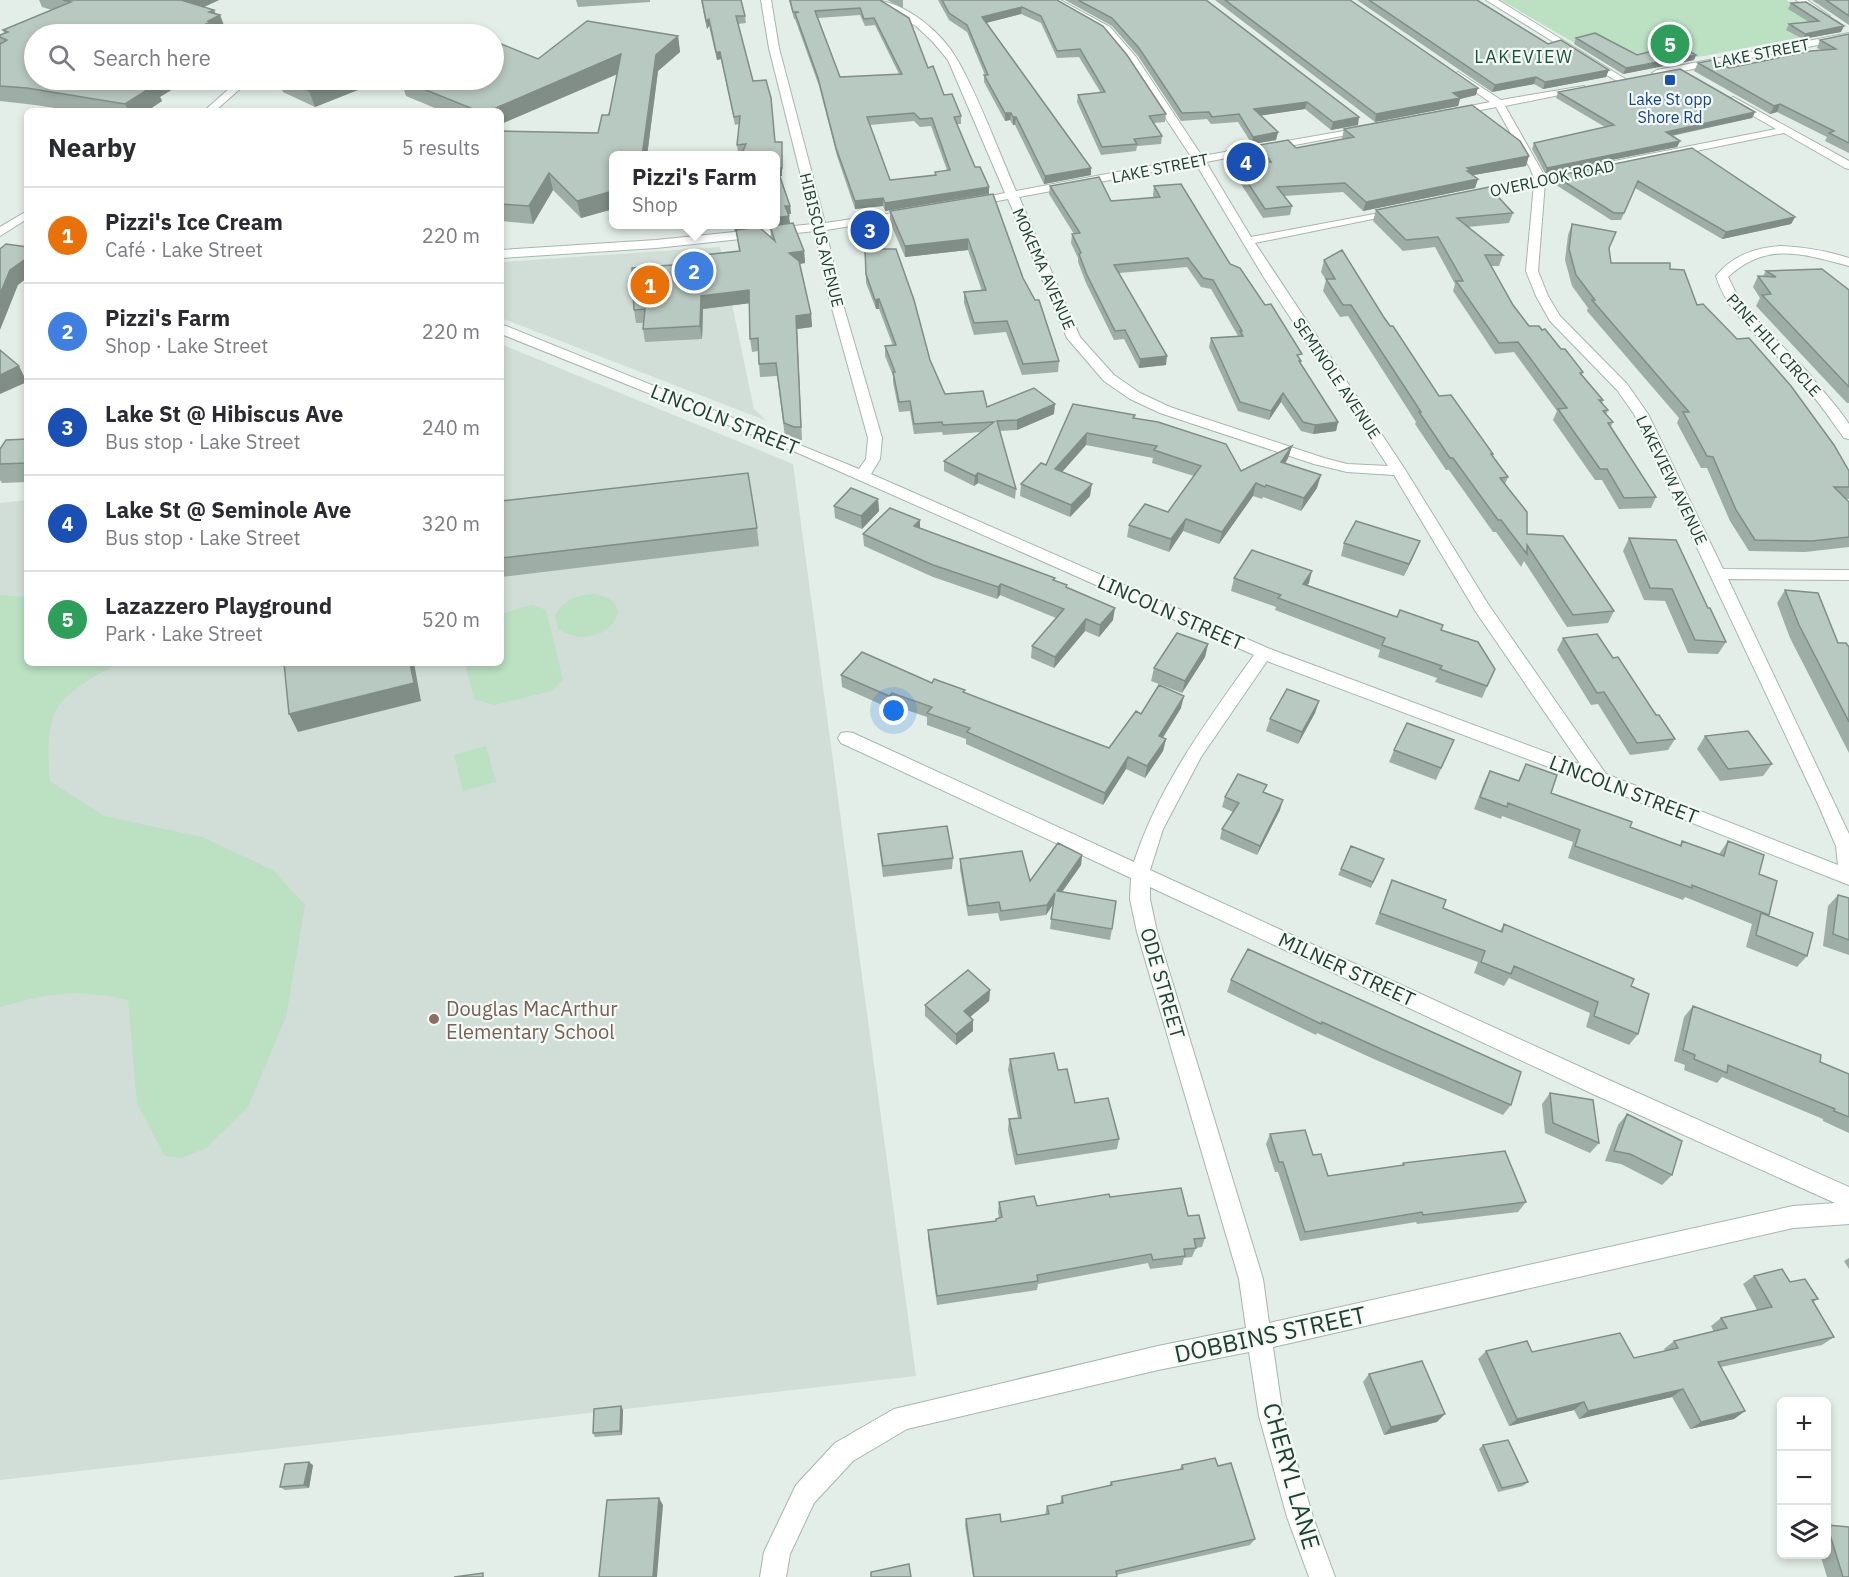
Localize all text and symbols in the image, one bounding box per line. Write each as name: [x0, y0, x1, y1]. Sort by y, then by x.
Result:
pin: 5: [1650, 22, 1690, 66]
search box: [24, 24, 504, 90]
street label: LAKE STREET: [1711, 34, 1811, 72]
icon: search: [45, 41, 78, 74]
text: Search here: [93, 43, 211, 72]
district label: LAKEVIEW: [1474, 45, 1574, 68]
marker: Lake St opp Shore Rd: [1663, 73, 1677, 87]
place label: Lake St opp Shore Rd: [1628, 89, 1712, 127]
text: Nearby: [48, 130, 136, 164]
text: 5 results: [402, 134, 480, 161]
pin: 4: [1226, 140, 1266, 184]
street label: LAKE STREET: [1110, 149, 1210, 187]
popup: [609, 151, 780, 229]
street label: OVERLOOK ROAD: [1488, 155, 1616, 201]
text: Pizzi's Farm: [632, 162, 757, 191]
street label: HIBISCUS AVENUE: [796, 171, 848, 309]
text: Shop: [632, 191, 678, 218]
street label: MOKEMA AVENUE: [1008, 205, 1080, 333]
text: Pizzi's Ice Cream: [105, 207, 283, 236]
pin: 3: [850, 208, 890, 252]
text: 1: [62, 222, 74, 249]
text: 220 m: [422, 222, 480, 249]
text: Café · Lake Street: [105, 236, 263, 263]
pin: 2: [674, 248, 714, 294]
pin: 1: [630, 262, 670, 308]
street label: PINE HILL CIRCLE: [1722, 289, 1826, 401]
text: Pizzi's Farm: [105, 303, 230, 332]
street label: SEMINOLE AVENUE: [1289, 314, 1385, 442]
text: 2: [62, 318, 74, 345]
text: 220 m: [422, 318, 480, 345]
text: Shop · Lake Street: [105, 332, 268, 359]
street label: LINCOLN STREET: [647, 377, 803, 461]
text: Lake St @ Hibiscus Ave: [105, 399, 343, 428]
street label: LAKEVIEW AVENUE: [1632, 412, 1712, 548]
text: 3: [62, 414, 74, 441]
text: 240 m: [422, 414, 480, 441]
text: Bus stop · Lake Street: [105, 428, 301, 455]
text: Lake St @ Seminole Ave: [105, 495, 351, 524]
text: 4: [62, 510, 74, 537]
text: 320 m: [422, 510, 480, 537]
text: Bus stop · Lake Street: [105, 524, 301, 551]
street label: LINCOLN STREET: [1093, 568, 1249, 656]
text: Lazazzero Playground: [105, 591, 332, 620]
text: 5: [62, 606, 74, 633]
text: 520 m: [422, 606, 480, 633]
text: Park · Lake Street: [105, 620, 263, 647]
your location: [879, 696, 908, 725]
street label: LINCOLN STREET: [1546, 748, 1702, 830]
street label: ODE STREET: [1134, 924, 1192, 1042]
street label: MILNER STREET: [1274, 926, 1420, 1012]
place label: Douglas MacArthur Elementary School: [446, 995, 618, 1045]
marker: Douglas MacArthur Elementary School: [427, 1012, 441, 1026]
street label: DOBBINS STREET: [1171, 1298, 1369, 1370]
map controls: [1777, 1397, 1831, 1559]
button: +: [1777, 1397, 1831, 1451]
street label: CHERYL LANE: [1256, 1399, 1328, 1553]
button: −: [1777, 1451, 1831, 1505]
button: layers: [1777, 1505, 1831, 1559]

